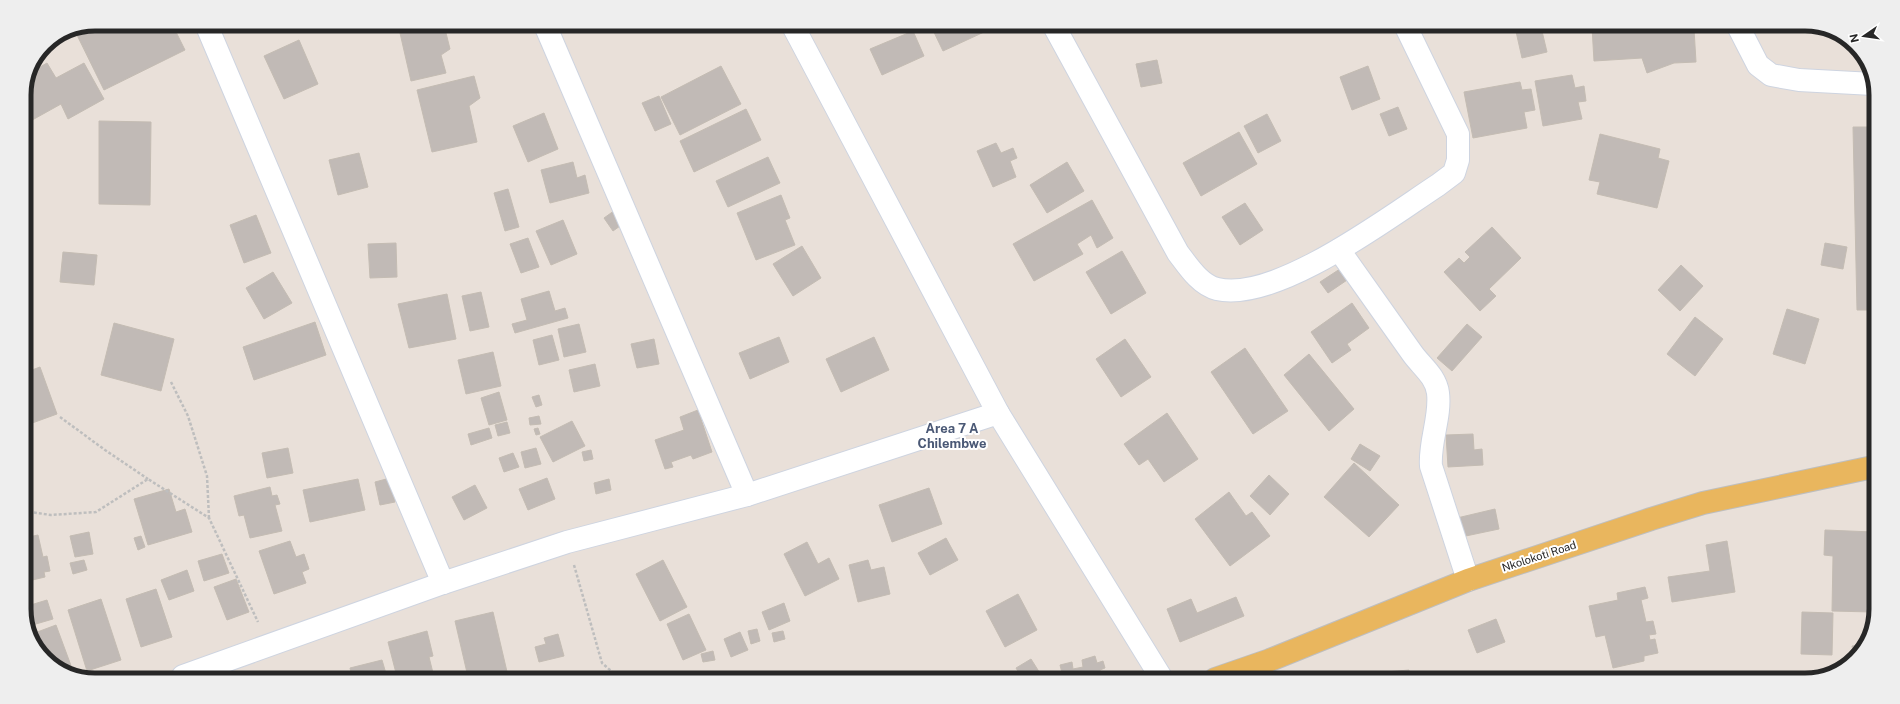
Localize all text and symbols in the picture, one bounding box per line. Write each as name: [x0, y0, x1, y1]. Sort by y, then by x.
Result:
north arrow: [1844, 16, 1884, 56]
text: N: [1847, 33, 1861, 44]
district label: Area 7 A Chilembwe: [918, 421, 986, 451]
street label: Nkolokoti Road: [1500, 538, 1578, 574]

